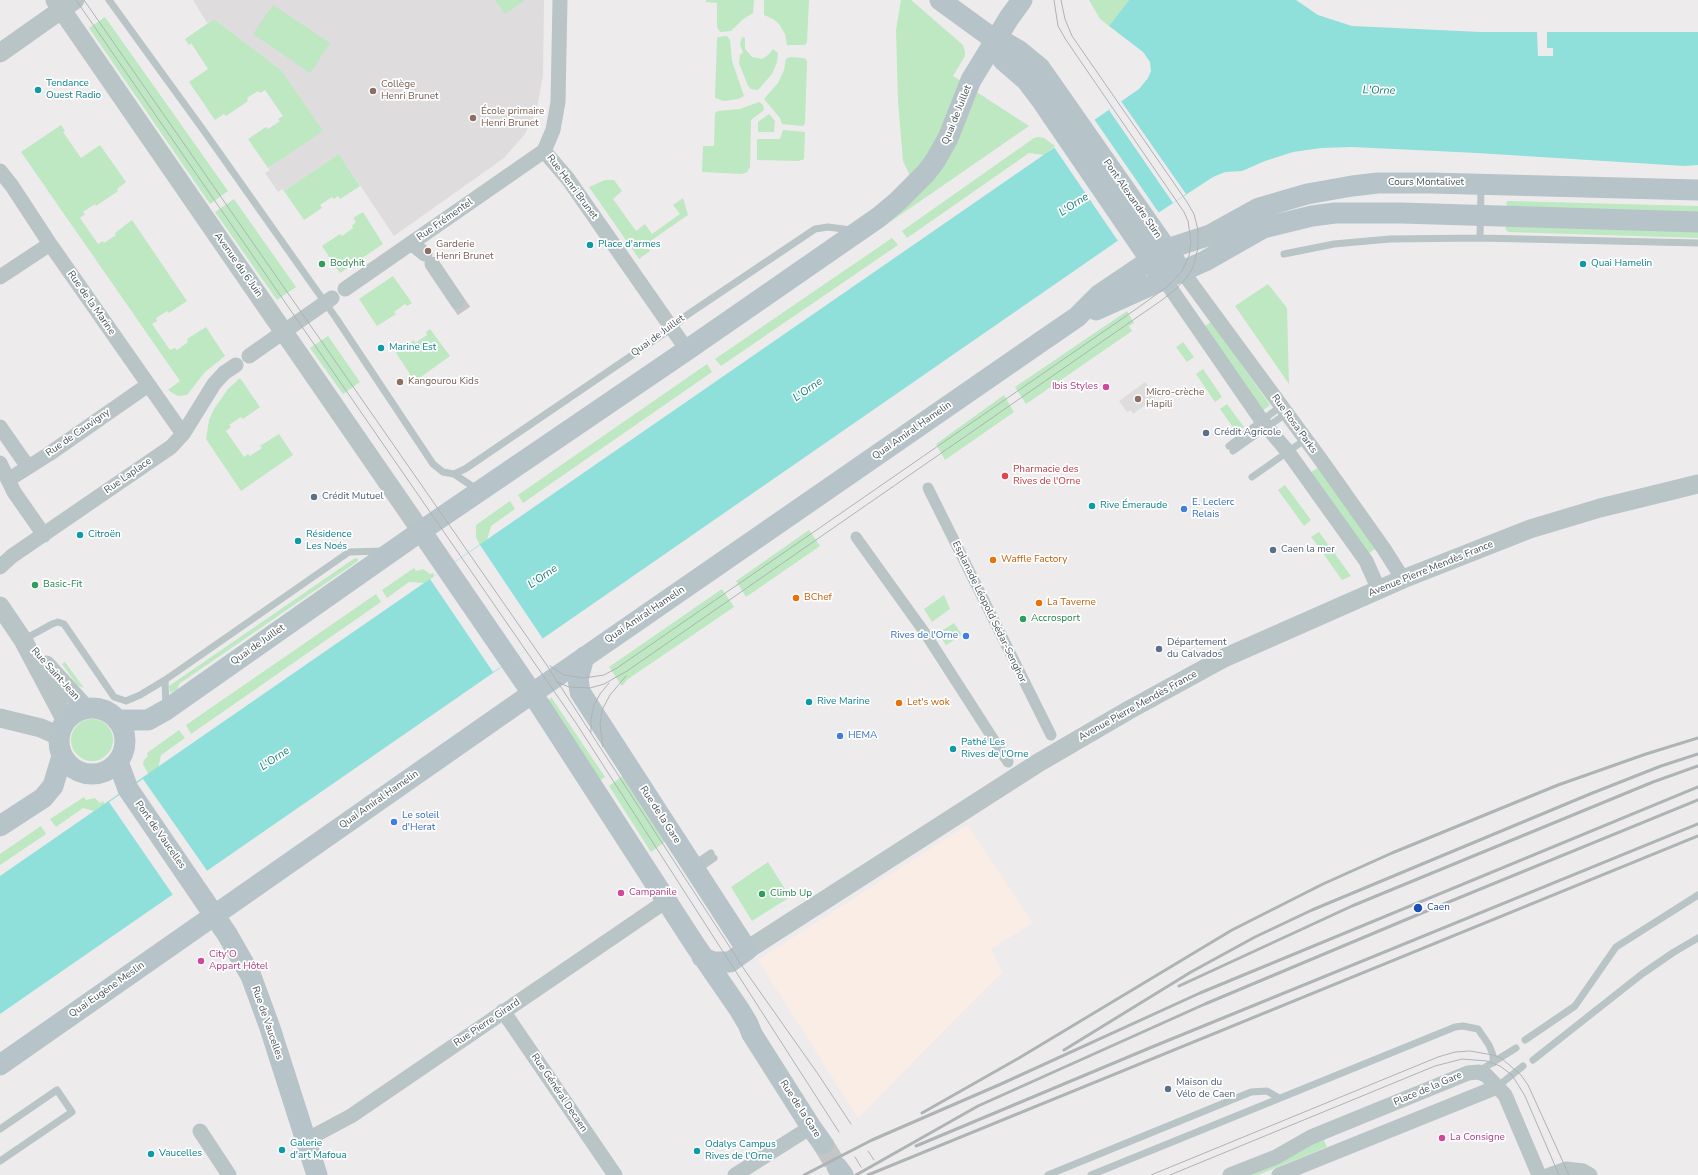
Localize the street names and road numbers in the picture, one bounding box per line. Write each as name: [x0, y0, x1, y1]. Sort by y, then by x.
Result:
street label: Quai de Juillet: [940, 84, 974, 146]
street label: Rue Henri Brunet: [544, 152, 600, 222]
street label: Pont Alexandre Stirn: [1100, 157, 1164, 241]
street label: Cours Montalivet: [1388, 177, 1464, 189]
street label: Rue Frémentel: [415, 196, 475, 244]
street label: Avenue du 6 Juin: [211, 230, 265, 300]
street label: Rue de la Marine: [64, 269, 118, 337]
street label: Quai de Juillet: [629, 313, 687, 359]
street label: Rue Rosa Parks: [1269, 392, 1319, 456]
street label: Quai Amiral Hamelin: [870, 399, 954, 463]
street label: Rue de Cauvigny: [44, 406, 112, 460]
street label: Rue Laplace: [102, 455, 154, 497]
street label: Avenue Pierre Mendès France: [1367, 538, 1495, 600]
street label: Esplanade Léopold Sédar-Senghor: [949, 539, 1029, 685]
street label: Quai Amiral Hamelin: [603, 584, 687, 646]
street label: Quai de Juillet: [229, 622, 287, 668]
street label: Rue Saint-Jean: [28, 645, 82, 703]
street label: Avenue Pierre Mendès France: [1077, 668, 1199, 744]
street label: Quai Amiral Hamelin: [337, 768, 421, 832]
street label: Rue de la Gare: [637, 784, 683, 846]
street label: Pont de Vaucelles: [132, 799, 188, 871]
street label: Quai Eugène Meslin: [67, 959, 147, 1021]
street label: Rue de Vaucelles: [249, 985, 285, 1061]
street label: Rue Pierre Girard: [452, 997, 522, 1049]
street label: Rue Général Decaen: [528, 1052, 590, 1134]
street label: Place de la Gare: [1392, 1069, 1464, 1109]
street label: Rue de la Gare: [777, 1078, 823, 1140]

